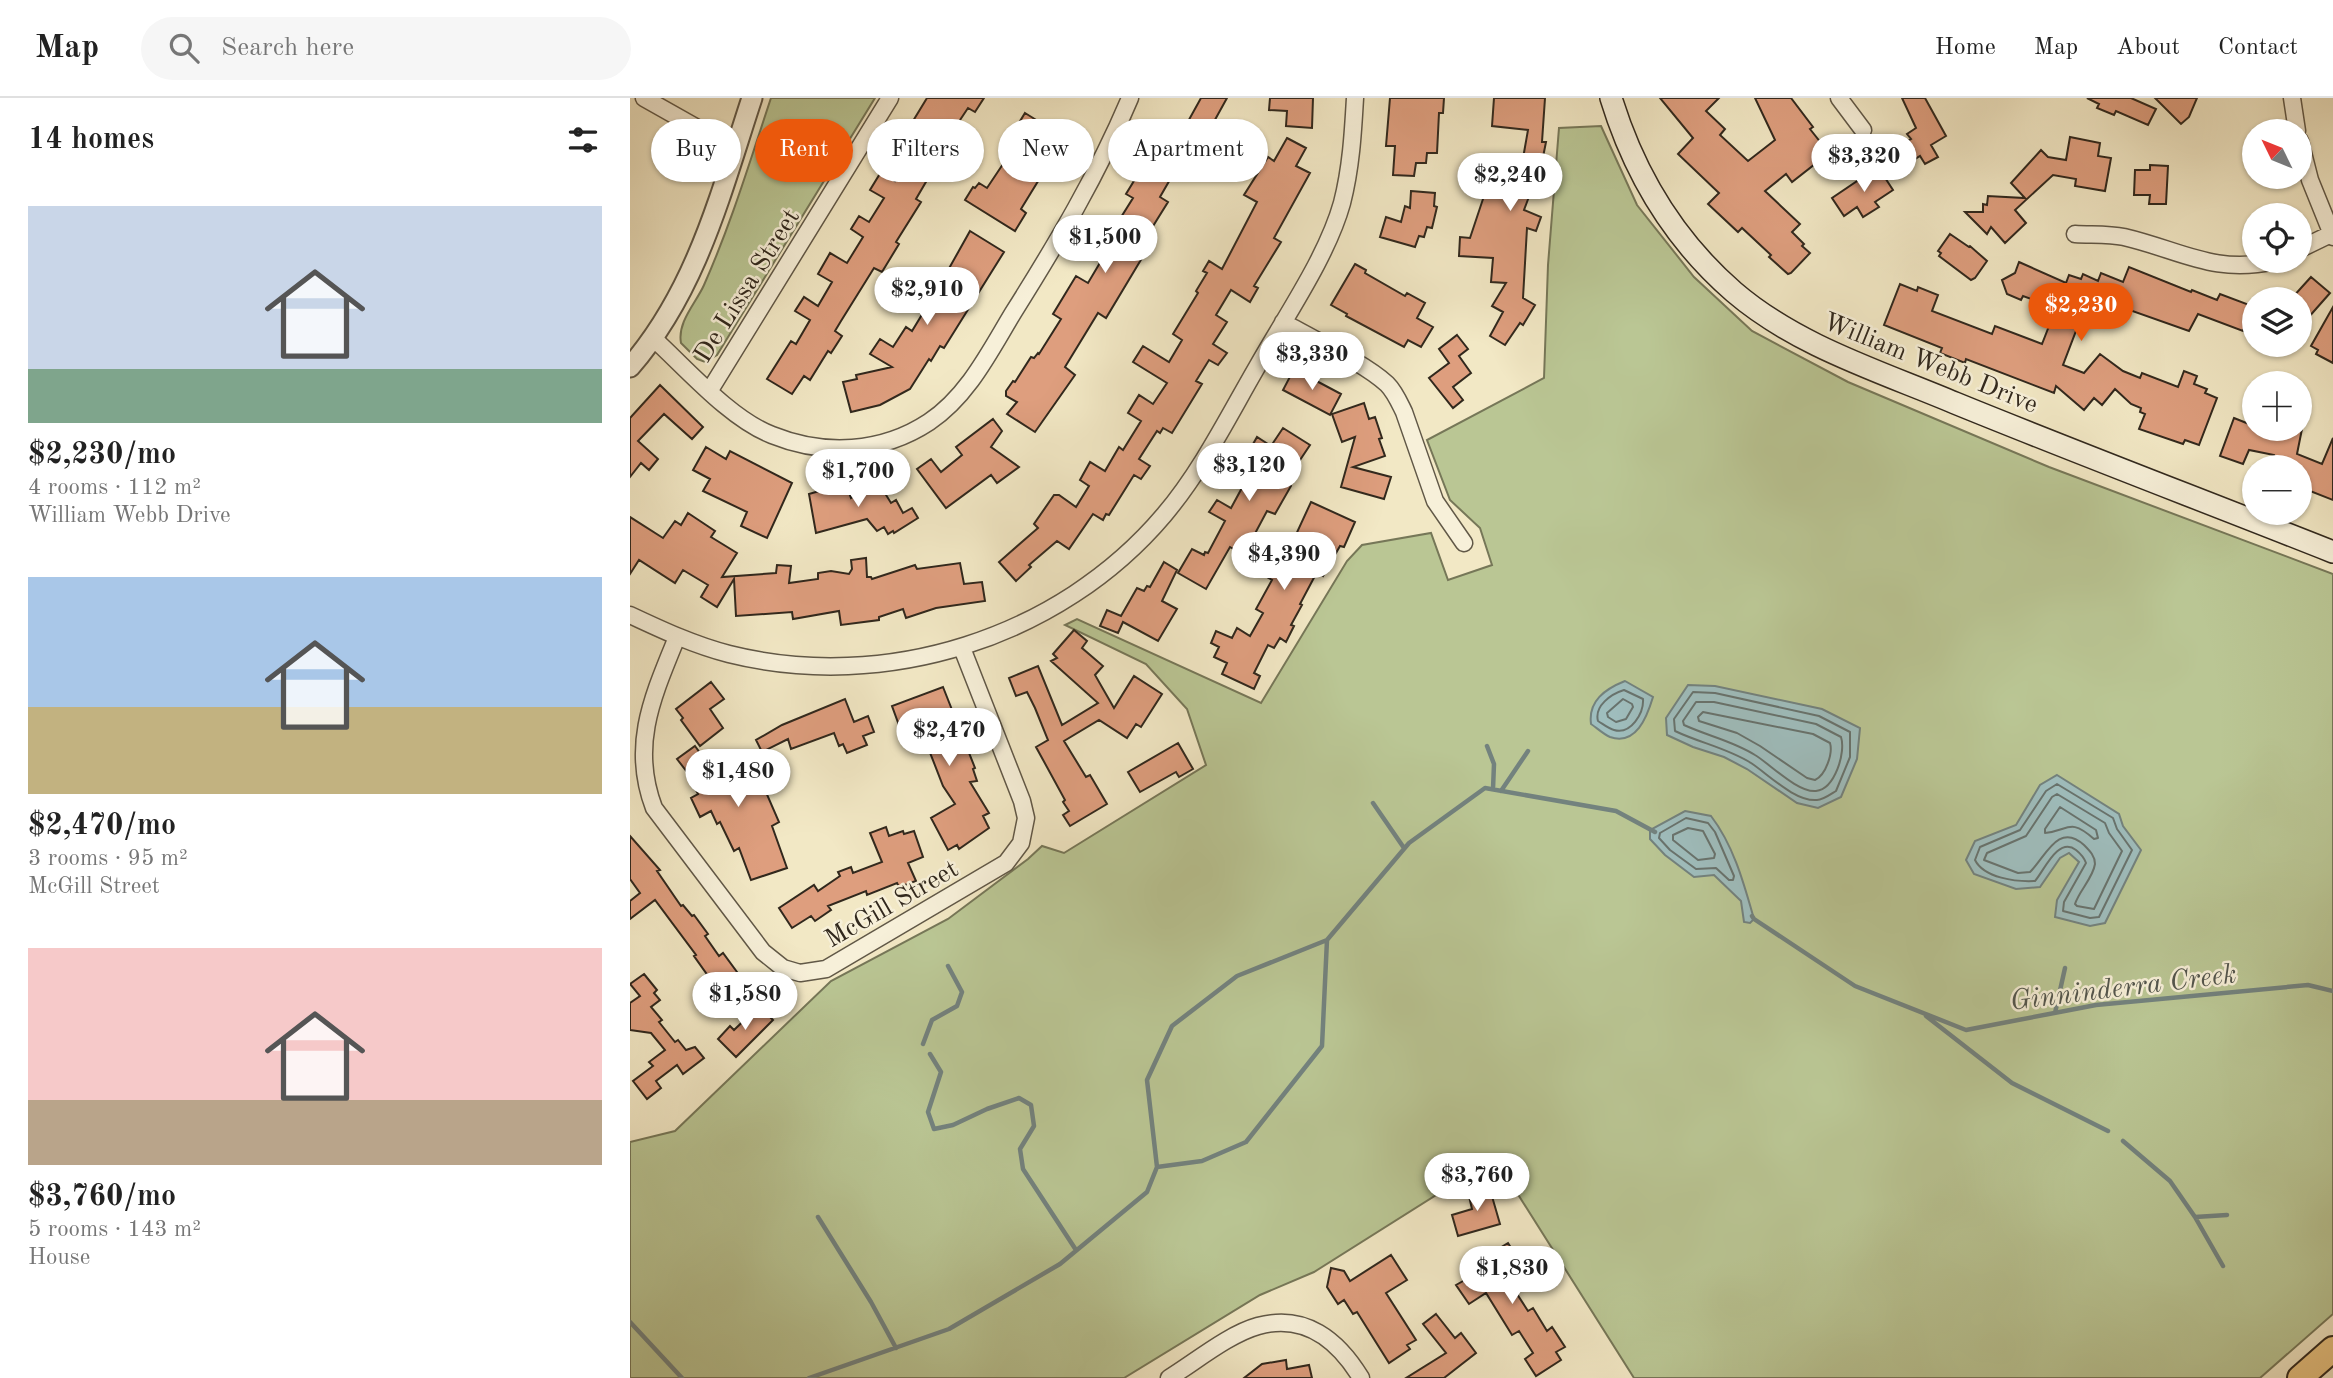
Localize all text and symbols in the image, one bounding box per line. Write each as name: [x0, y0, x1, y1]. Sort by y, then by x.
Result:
search box: [141, 17, 631, 80]
icon: search: [165, 29, 203, 67]
text: Map: [35, 32, 99, 65]
text: Search here: [221, 35, 354, 61]
text: Home: [1935, 36, 1996, 60]
text: Map: [2034, 36, 2078, 60]
text: About: [2116, 36, 2180, 60]
text: Contact: [2218, 36, 2298, 60]
chip: Buy: [651, 119, 741, 182]
chip: Rent: [755, 119, 853, 182]
chip: Filters: [867, 119, 984, 182]
chip: New: [998, 119, 1094, 182]
chip: Apartment: [1108, 119, 1268, 182]
north arrow: [2242, 119, 2312, 189]
map controls: [2242, 119, 2312, 525]
icon: filters: [564, 121, 602, 159]
text: 14 homes: [28, 125, 154, 155]
pin: $3,320: [1807, 134, 1921, 194]
text: $3,320: [1827, 145, 1901, 168]
pin: $2,240: [1453, 153, 1567, 213]
text: $2,240: [1473, 164, 1547, 187]
button: locate: [2242, 203, 2312, 273]
street label: De Lissa Street: [690, 205, 805, 367]
pin: $1,500: [1048, 216, 1162, 275]
text: $1,500: [1068, 226, 1142, 249]
icon: home: [252, 251, 378, 377]
pin: $2,910: [870, 268, 984, 327]
text: $2,910: [890, 278, 964, 301]
pin: $2,230: [2024, 284, 2138, 343]
button: layers: [2242, 287, 2312, 357]
text: $2,230: [2044, 294, 2118, 317]
street label: William Webb Drive: [1819, 309, 2041, 419]
pin: $3,330: [1255, 332, 1369, 392]
text: $3,330: [1275, 343, 1349, 366]
button: +: [2242, 371, 2312, 441]
text: $2,230/mo: [28, 440, 176, 470]
pin: $3,120: [1192, 444, 1306, 503]
pin: $1,700: [801, 450, 915, 509]
text: $3,120: [1212, 454, 1286, 477]
button: −: [2242, 455, 2312, 525]
text: $1,700: [821, 460, 895, 483]
text: 4 rooms · 112 m²: [28, 476, 201, 499]
text: William Webb Drive: [28, 504, 231, 527]
pin: $4,390: [1227, 532, 1341, 592]
text: $4,390: [1247, 543, 1321, 566]
icon: home: [252, 622, 378, 748]
pin: $2,470: [892, 708, 1006, 768]
text: $2,470: [912, 719, 986, 742]
pin: $1,480: [681, 750, 795, 809]
text: $1,480: [701, 760, 775, 783]
text: $2,470/mo: [28, 811, 176, 841]
text: 3 rooms · 95 m²: [28, 847, 188, 870]
street label: McGill Street: [821, 856, 963, 953]
text: McGill Street: [28, 875, 160, 898]
water label: Ginninderra Creek: [2008, 961, 2238, 1017]
pin: $1,580: [688, 972, 802, 1032]
text: $1,580: [708, 983, 782, 1006]
icon: home: [252, 993, 378, 1119]
pin: $3,760: [1420, 1154, 1534, 1213]
text: $3,760: [1440, 1164, 1514, 1187]
text: $3,760/mo: [28, 1182, 176, 1212]
text: 5 rooms · 143 m²: [28, 1218, 201, 1241]
text: House: [28, 1246, 90, 1269]
pin: $1,830: [1455, 1246, 1569, 1306]
text: $1,830: [1475, 1257, 1549, 1280]

